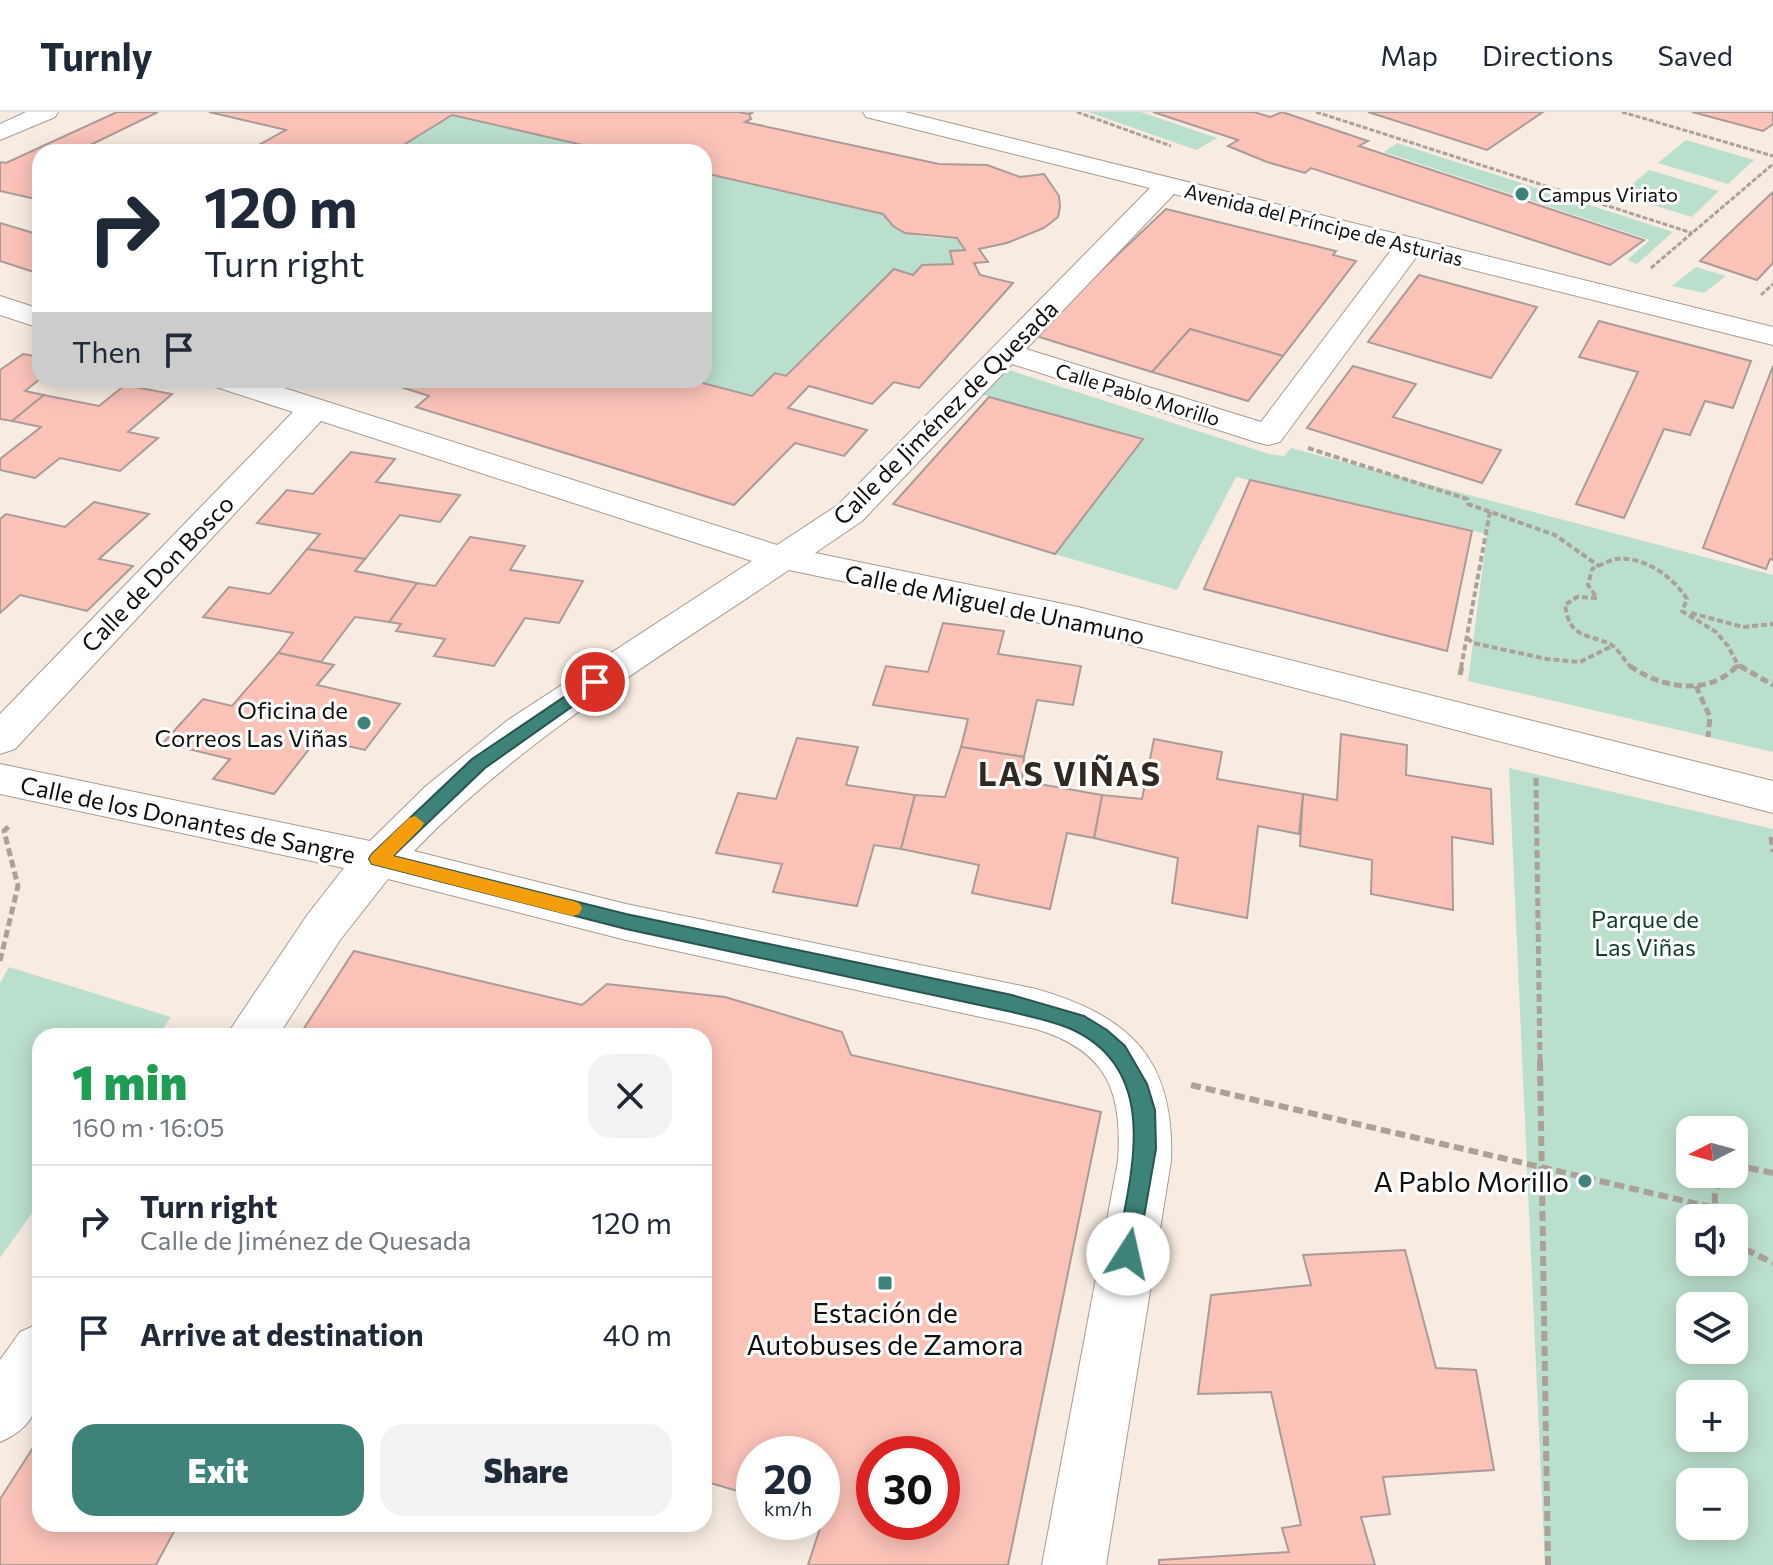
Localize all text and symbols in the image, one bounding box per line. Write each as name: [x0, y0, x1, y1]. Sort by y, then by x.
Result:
text: Turnly: [40, 32, 153, 79]
text: Map: [1380, 38, 1438, 72]
text: Directions: [1482, 38, 1613, 72]
text: Saved: [1657, 38, 1733, 72]
text: 120 m: [204, 171, 358, 240]
icon: right: [72, 176, 176, 280]
street label: Avenida del Príncipe de Asturias: [1182, 178, 1466, 270]
place label: Campus Viriato: [1538, 182, 1678, 206]
marker: Campus Viriato: [1513, 185, 1531, 203]
text: Turn right: [204, 240, 365, 284]
street label: Calle de Jiménez de Quesada: [827, 294, 1063, 530]
icon: arrive: [157, 328, 201, 372]
text: Then: [72, 332, 141, 369]
street label: Calle Pablo Morillo: [1053, 358, 1223, 430]
street label: Calle de Don Bosco: [75, 489, 239, 657]
street label: Calle de Miguel de Unamuno: [842, 558, 1148, 650]
pin: [561, 648, 629, 716]
icon: arrive: [573, 660, 617, 704]
place label: Oficina de Correos Las Viñas: [155, 695, 348, 752]
marker: Oficina de Correos Las Viñas: [355, 714, 373, 732]
district label: LAS VIÑAS: [978, 753, 1162, 793]
street label: Calle de los Donantes de Sangre: [18, 769, 358, 869]
park label: Parque de Las Viñas: [1591, 904, 1699, 961]
text: 1 min: [72, 1051, 187, 1110]
button: close: [588, 1054, 672, 1138]
text: 160 m · 16:05: [72, 1111, 225, 1142]
north arrow: [1676, 1116, 1748, 1188]
map controls: [1676, 1116, 1748, 1540]
place label: A Pablo Morillo: [1374, 1164, 1569, 1198]
marker: A Pablo Morillo: [1576, 1172, 1594, 1190]
text: Turn right: [140, 1187, 277, 1224]
icon: right: [72, 1199, 116, 1243]
text: 120 m: [591, 1203, 672, 1240]
button: sound: [1676, 1204, 1748, 1276]
position arrow: [1086, 1212, 1170, 1296]
text: Calle de Jiménez de Quesada: [140, 1224, 471, 1255]
marker: Estación de Autobuses de Zamora: [876, 1274, 894, 1292]
button: layers: [1676, 1292, 1748, 1364]
place label: Estación de Autobuses de Zamora: [747, 1295, 1023, 1361]
icon: arrive: [72, 1311, 116, 1355]
text: Arrive at destination: [140, 1315, 424, 1352]
text: 40 m: [603, 1315, 672, 1352]
button: +: [1676, 1380, 1748, 1452]
button: Exit: [72, 1424, 364, 1516]
button: Share: [380, 1424, 672, 1516]
speed limit sign: 30: [856, 1436, 960, 1540]
text: 20: [763, 1453, 813, 1502]
button: −: [1676, 1468, 1748, 1540]
text: km/h: [764, 1496, 812, 1520]

